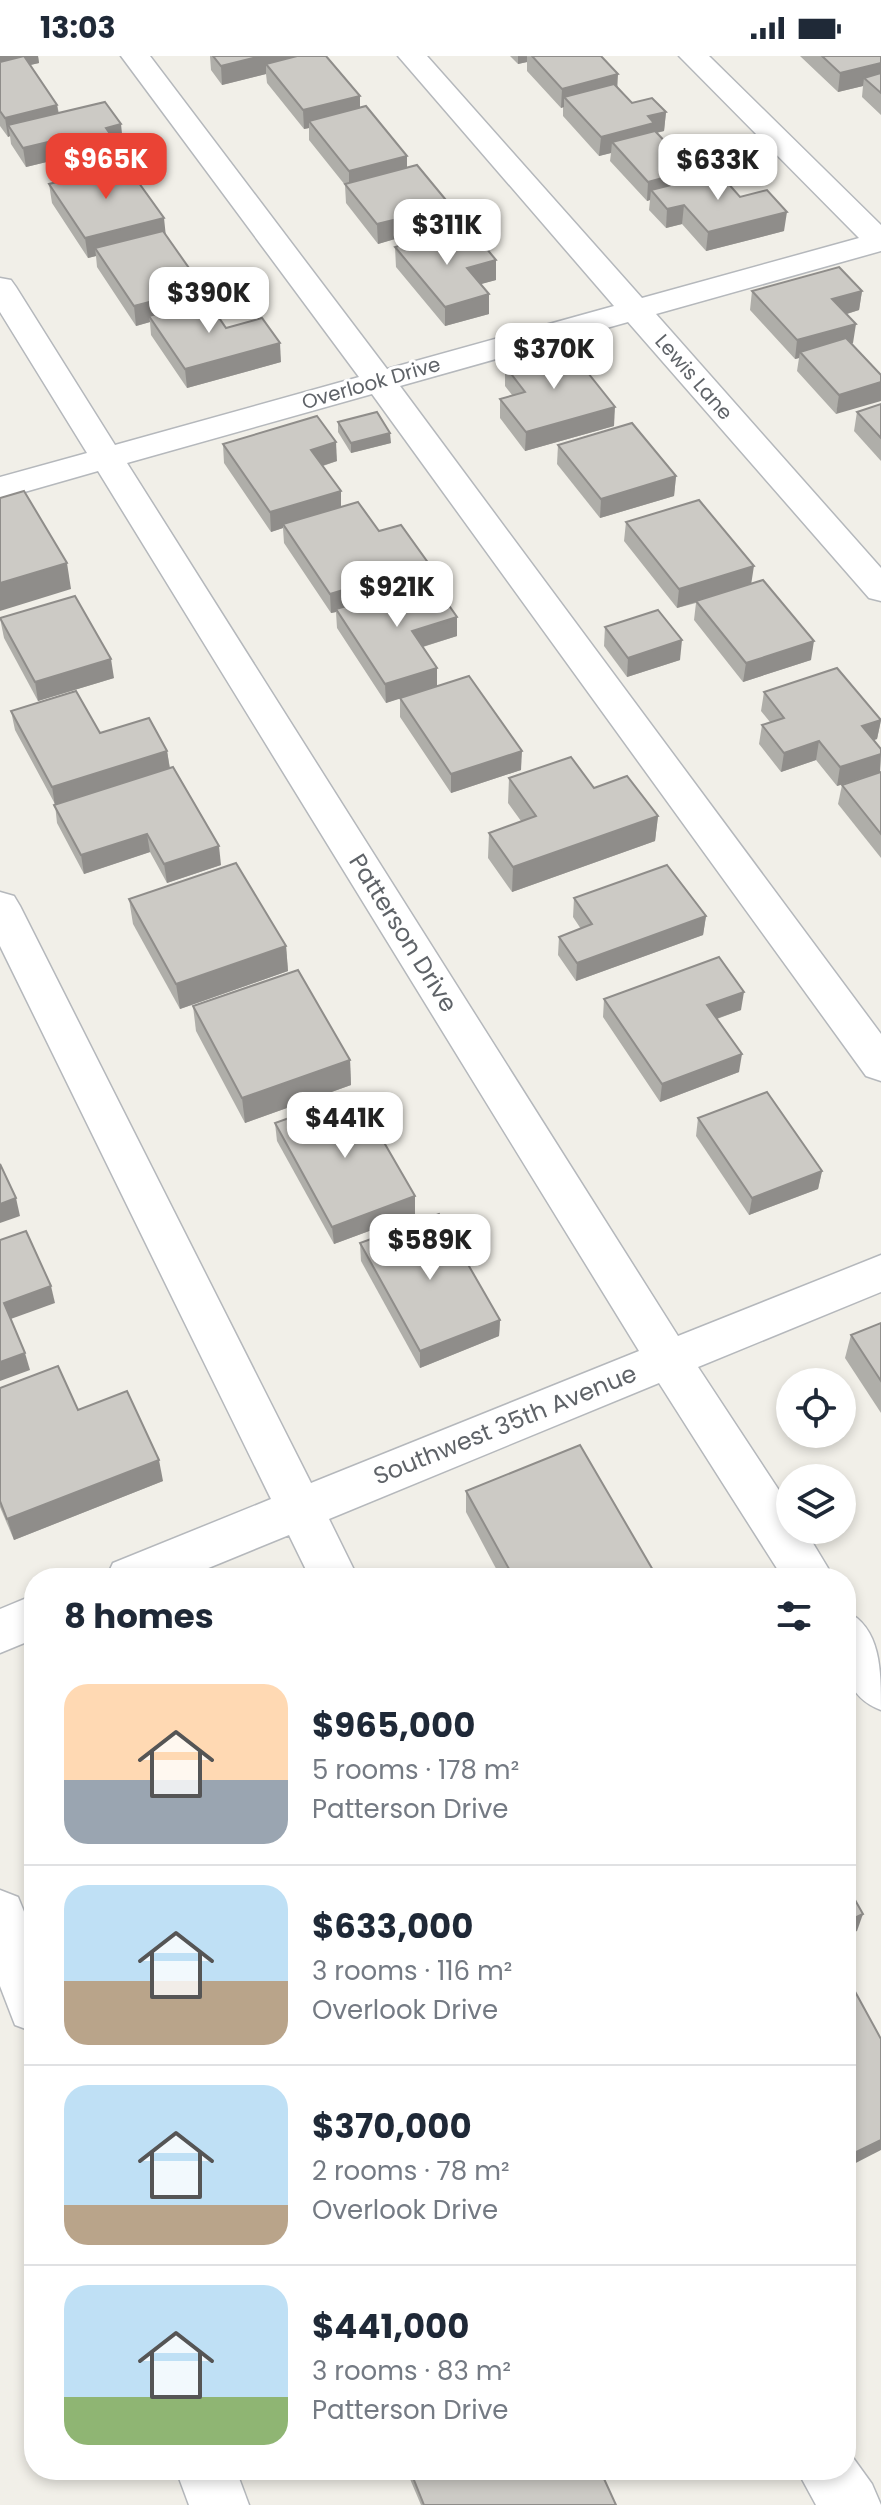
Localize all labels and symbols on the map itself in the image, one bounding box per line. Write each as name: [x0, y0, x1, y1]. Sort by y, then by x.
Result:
pin: $965K: [50, 133, 162, 201]
pin: $633K: [662, 134, 774, 202]
pin: $311K: [391, 199, 503, 267]
pin: $390K: [153, 267, 265, 335]
pin: $370K: [498, 323, 610, 391]
street label: Lewis Lane: [649, 328, 739, 426]
street label: Overlook Drive: [298, 350, 444, 416]
pin: $921K: [341, 561, 453, 629]
street label: Patterson Drive: [341, 847, 465, 1018]
pin: $441K: [289, 1092, 401, 1160]
pin: $589K: [374, 1214, 486, 1282]
street label: Southwest 35th Avenue: [368, 1357, 641, 1492]

